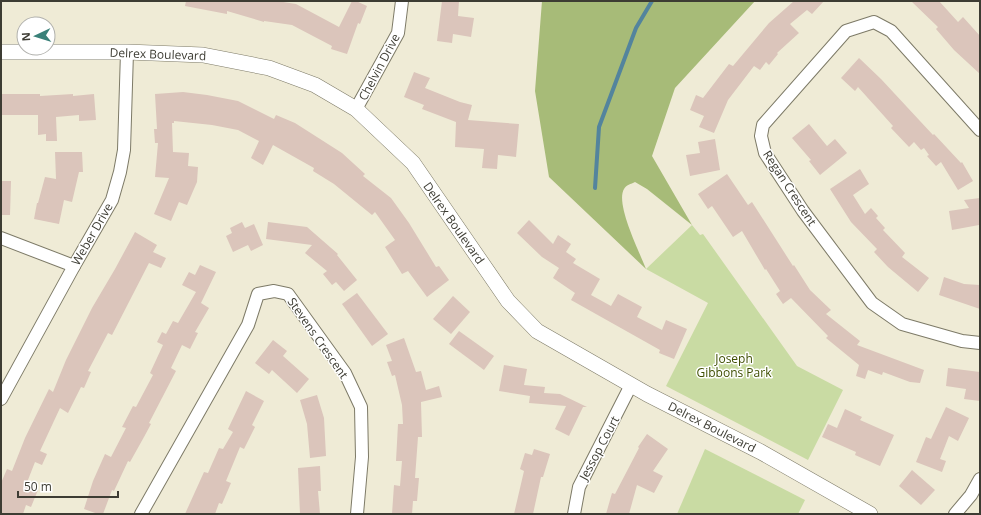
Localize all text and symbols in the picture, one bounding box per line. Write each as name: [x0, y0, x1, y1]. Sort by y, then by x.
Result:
north arrow: [16, 16, 56, 56]
street label: Chelvin Drive: [354, 30, 404, 103]
text: N: [18, 32, 33, 42]
street label: Delrex Boulevard: [109, 44, 207, 64]
street label: Regan Crescent: [759, 147, 821, 229]
street label: Delrex Boulevard: [419, 179, 489, 267]
street label: Weber Drive: [67, 200, 117, 268]
street label: Stevens Crescent: [284, 294, 352, 382]
park label: Joseph Gibbons Park: [697, 350, 772, 381]
street label: Delrex Boulevard: [665, 398, 759, 456]
street label: Jessop Court: [574, 413, 623, 484]
scale bar: [18, 473, 118, 499]
text: 50 m: [24, 478, 52, 495]

